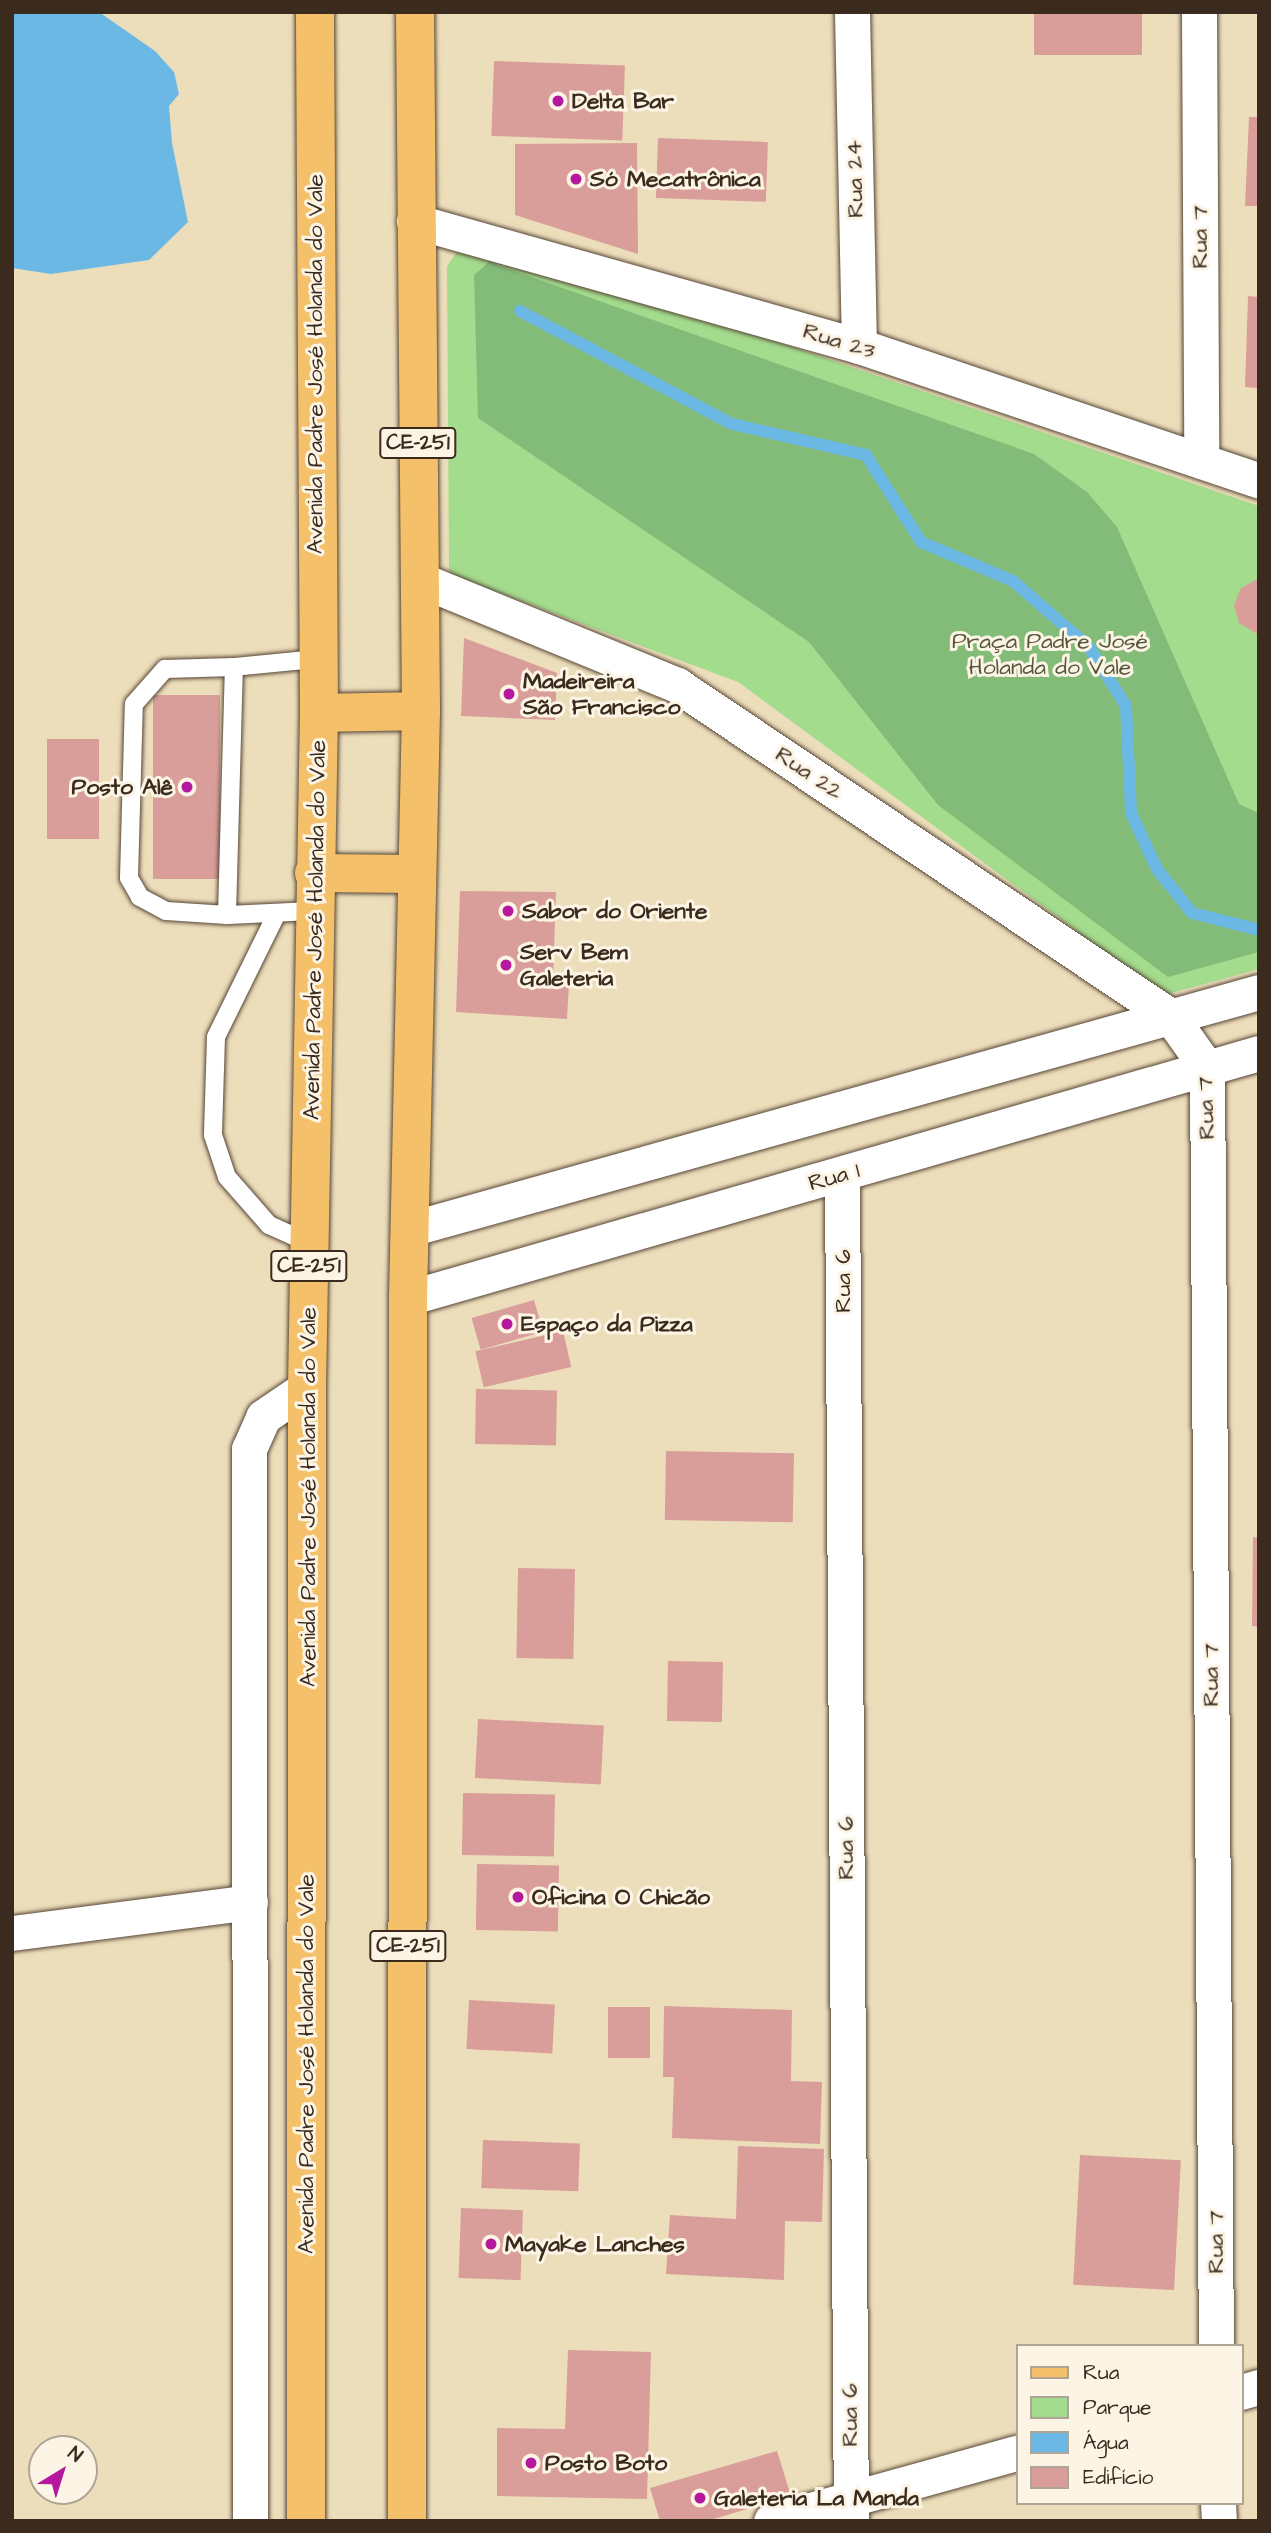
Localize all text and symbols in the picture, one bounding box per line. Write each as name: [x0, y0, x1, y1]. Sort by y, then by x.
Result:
place label: Delta Bar: [572, 87, 674, 115]
marker: Delta Bar: [550, 93, 566, 109]
street label: Rua 24: [841, 140, 869, 218]
place label: Só Mecatrônica: [590, 165, 761, 193]
marker: Só Mecatrônica: [568, 171, 584, 187]
street label: Avenida Padre José Holanda do Vale: [301, 174, 329, 554]
street label: Rua 7: [1186, 205, 1214, 269]
street label: Rua 23: [800, 317, 878, 365]
road number: CE-251: [378, 426, 458, 460]
park label: Praça Padre José Holanda do Vale: [952, 627, 1148, 681]
place label: Madeireira São Francisco: [523, 667, 681, 721]
marker: Madeireira São Francisco: [501, 686, 517, 702]
street label: Avenida Padre José Holanda do Vale: [298, 740, 332, 1120]
street label: Rua 22: [770, 741, 848, 805]
place label: Posto Alê: [72, 773, 173, 801]
marker: Posto Alê: [179, 779, 195, 795]
place label: Sabor do Oriente: [522, 897, 707, 925]
marker: Sabor do Oriente: [500, 903, 516, 919]
place label: Serv Bem Galeteria: [520, 938, 628, 992]
marker: Serv Bem Galeteria: [498, 957, 514, 973]
street label: Rua 7: [1191, 1076, 1221, 1140]
street label: Rua 1: [805, 1157, 863, 1197]
road number: CE-251: [269, 1248, 349, 1284]
street label: Rua 6: [829, 1249, 857, 1313]
street label: Avenida Padre José Holanda do Vale: [294, 1307, 322, 1687]
place label: Espaço da Pizza: [521, 1310, 693, 1338]
marker: Espaço da Pizza: [499, 1316, 515, 1332]
street label: Rua 7: [1197, 1643, 1225, 1707]
street label: Rua 6: [832, 1816, 860, 1880]
street label: Avenida Padre José Holanda do Vale: [292, 1874, 320, 2254]
place label: Oficina O Chicão: [532, 1883, 710, 1911]
marker: Oficina O Chicão: [510, 1889, 526, 1905]
road number: CE-251: [368, 1928, 448, 1964]
street label: Rua 7: [1202, 2210, 1230, 2274]
place label: Mayake Lanches: [505, 2230, 685, 2258]
marker: Mayake Lanches: [483, 2236, 499, 2252]
legend: [1016, 2344, 1243, 2505]
text: Rua: [1083, 2358, 1119, 2387]
street label: Rua 6: [836, 2383, 864, 2447]
text: Parque: [1083, 2393, 1151, 2422]
text: Água: [1083, 2428, 1129, 2457]
north arrow: [28, 2435, 98, 2505]
text: N: [62, 2440, 88, 2469]
place label: Posto Boto: [545, 2449, 667, 2477]
marker: Posto Boto: [523, 2455, 539, 2471]
text: Edifício: [1083, 2463, 1153, 2492]
place label: Galeteria La Manda: [714, 2484, 919, 2512]
marker: Galeteria La Manda: [692, 2490, 708, 2506]

